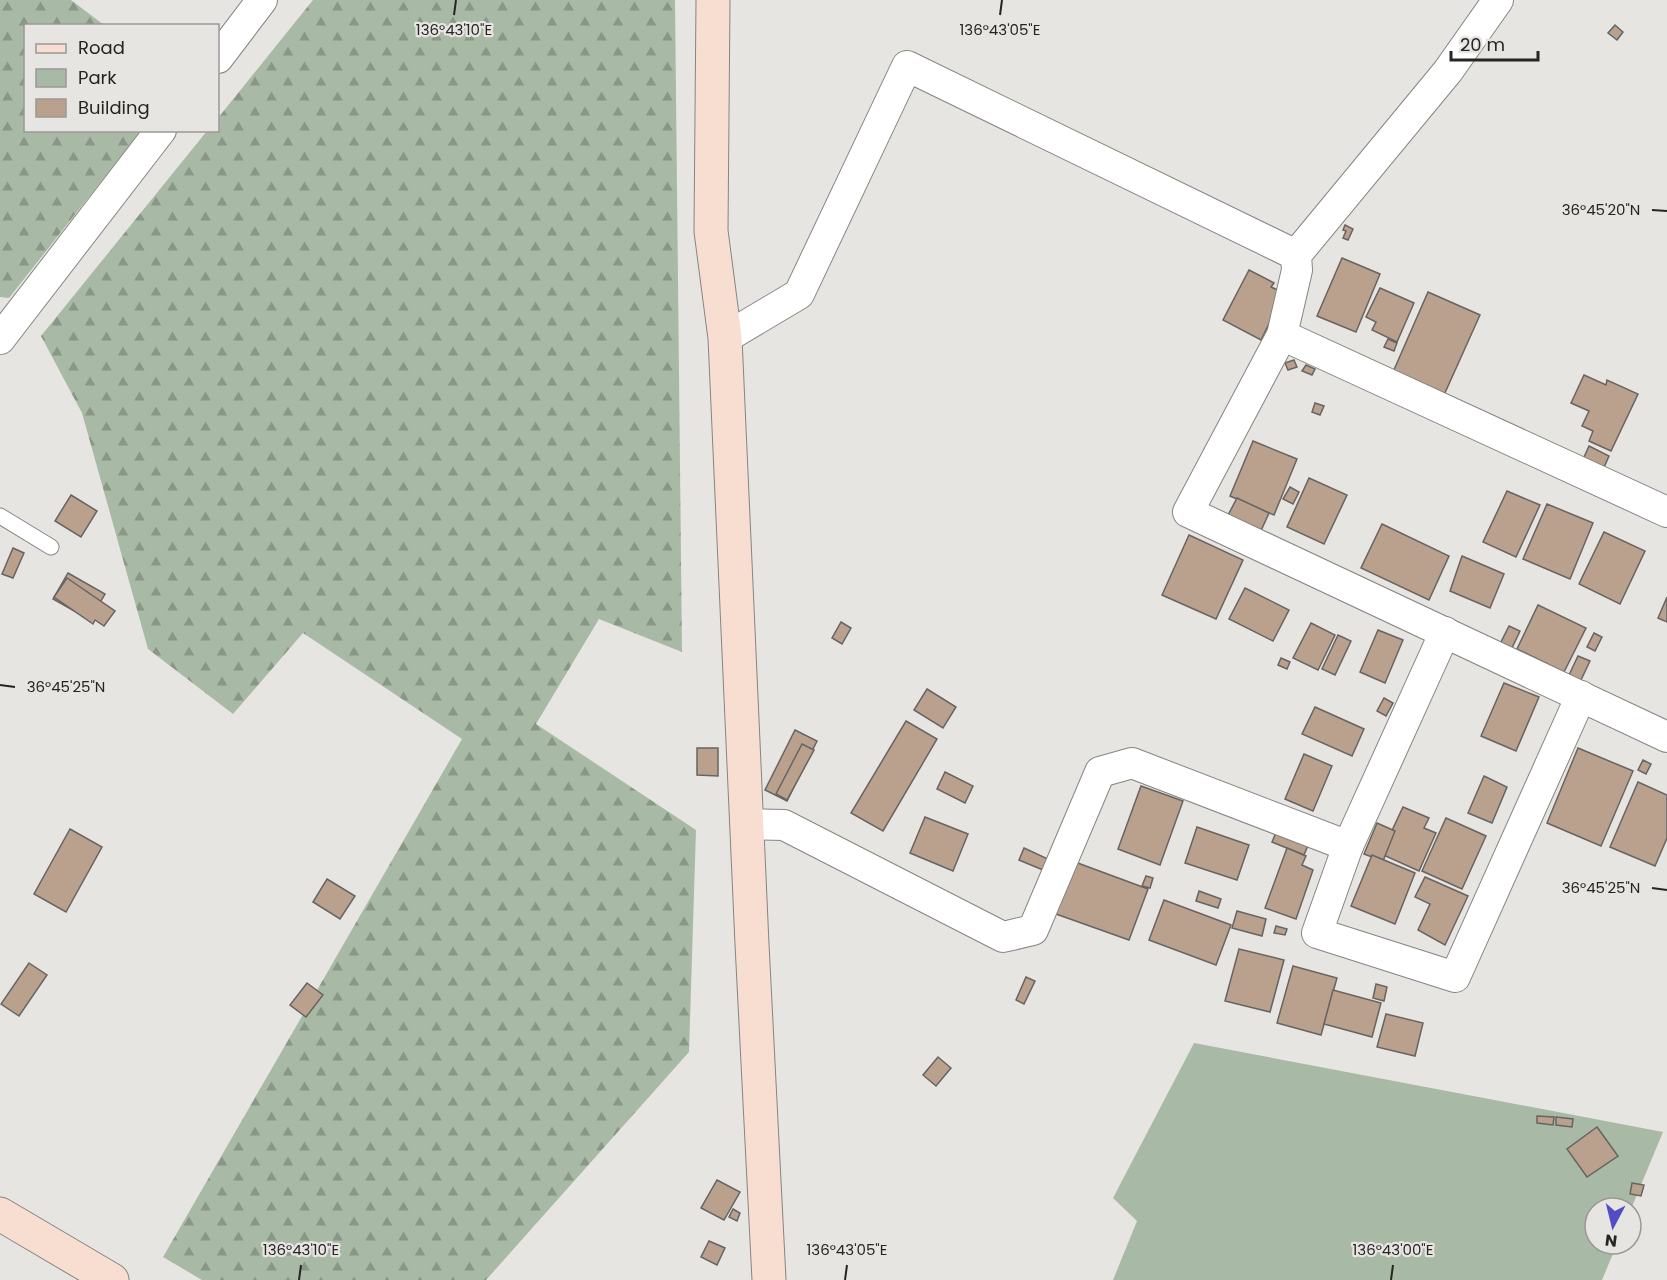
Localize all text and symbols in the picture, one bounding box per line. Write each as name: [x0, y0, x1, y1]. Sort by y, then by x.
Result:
text: 136°43'10"E: [416, 19, 492, 40]
text: 136°43'05"E: [960, 19, 1040, 40]
legend: [24, 24, 219, 132]
scale bar: [1451, 24, 1538, 62]
text: 20 m: [1460, 32, 1505, 57]
text: Road: [78, 35, 125, 60]
text: Park: [78, 65, 117, 90]
text: Building: [78, 95, 150, 120]
text: 36°45'20"N: [1562, 199, 1640, 220]
text: 36°45'25"N: [27, 676, 105, 697]
text: 36°45'25"N: [1562, 877, 1640, 898]
north arrow: [1583, 1196, 1643, 1256]
text: N: [1604, 1228, 1619, 1253]
text: 136°43'10"E: [263, 1239, 339, 1260]
text: 136°43'05"E: [807, 1239, 887, 1260]
text: 136°43'00"E: [1353, 1239, 1433, 1260]

